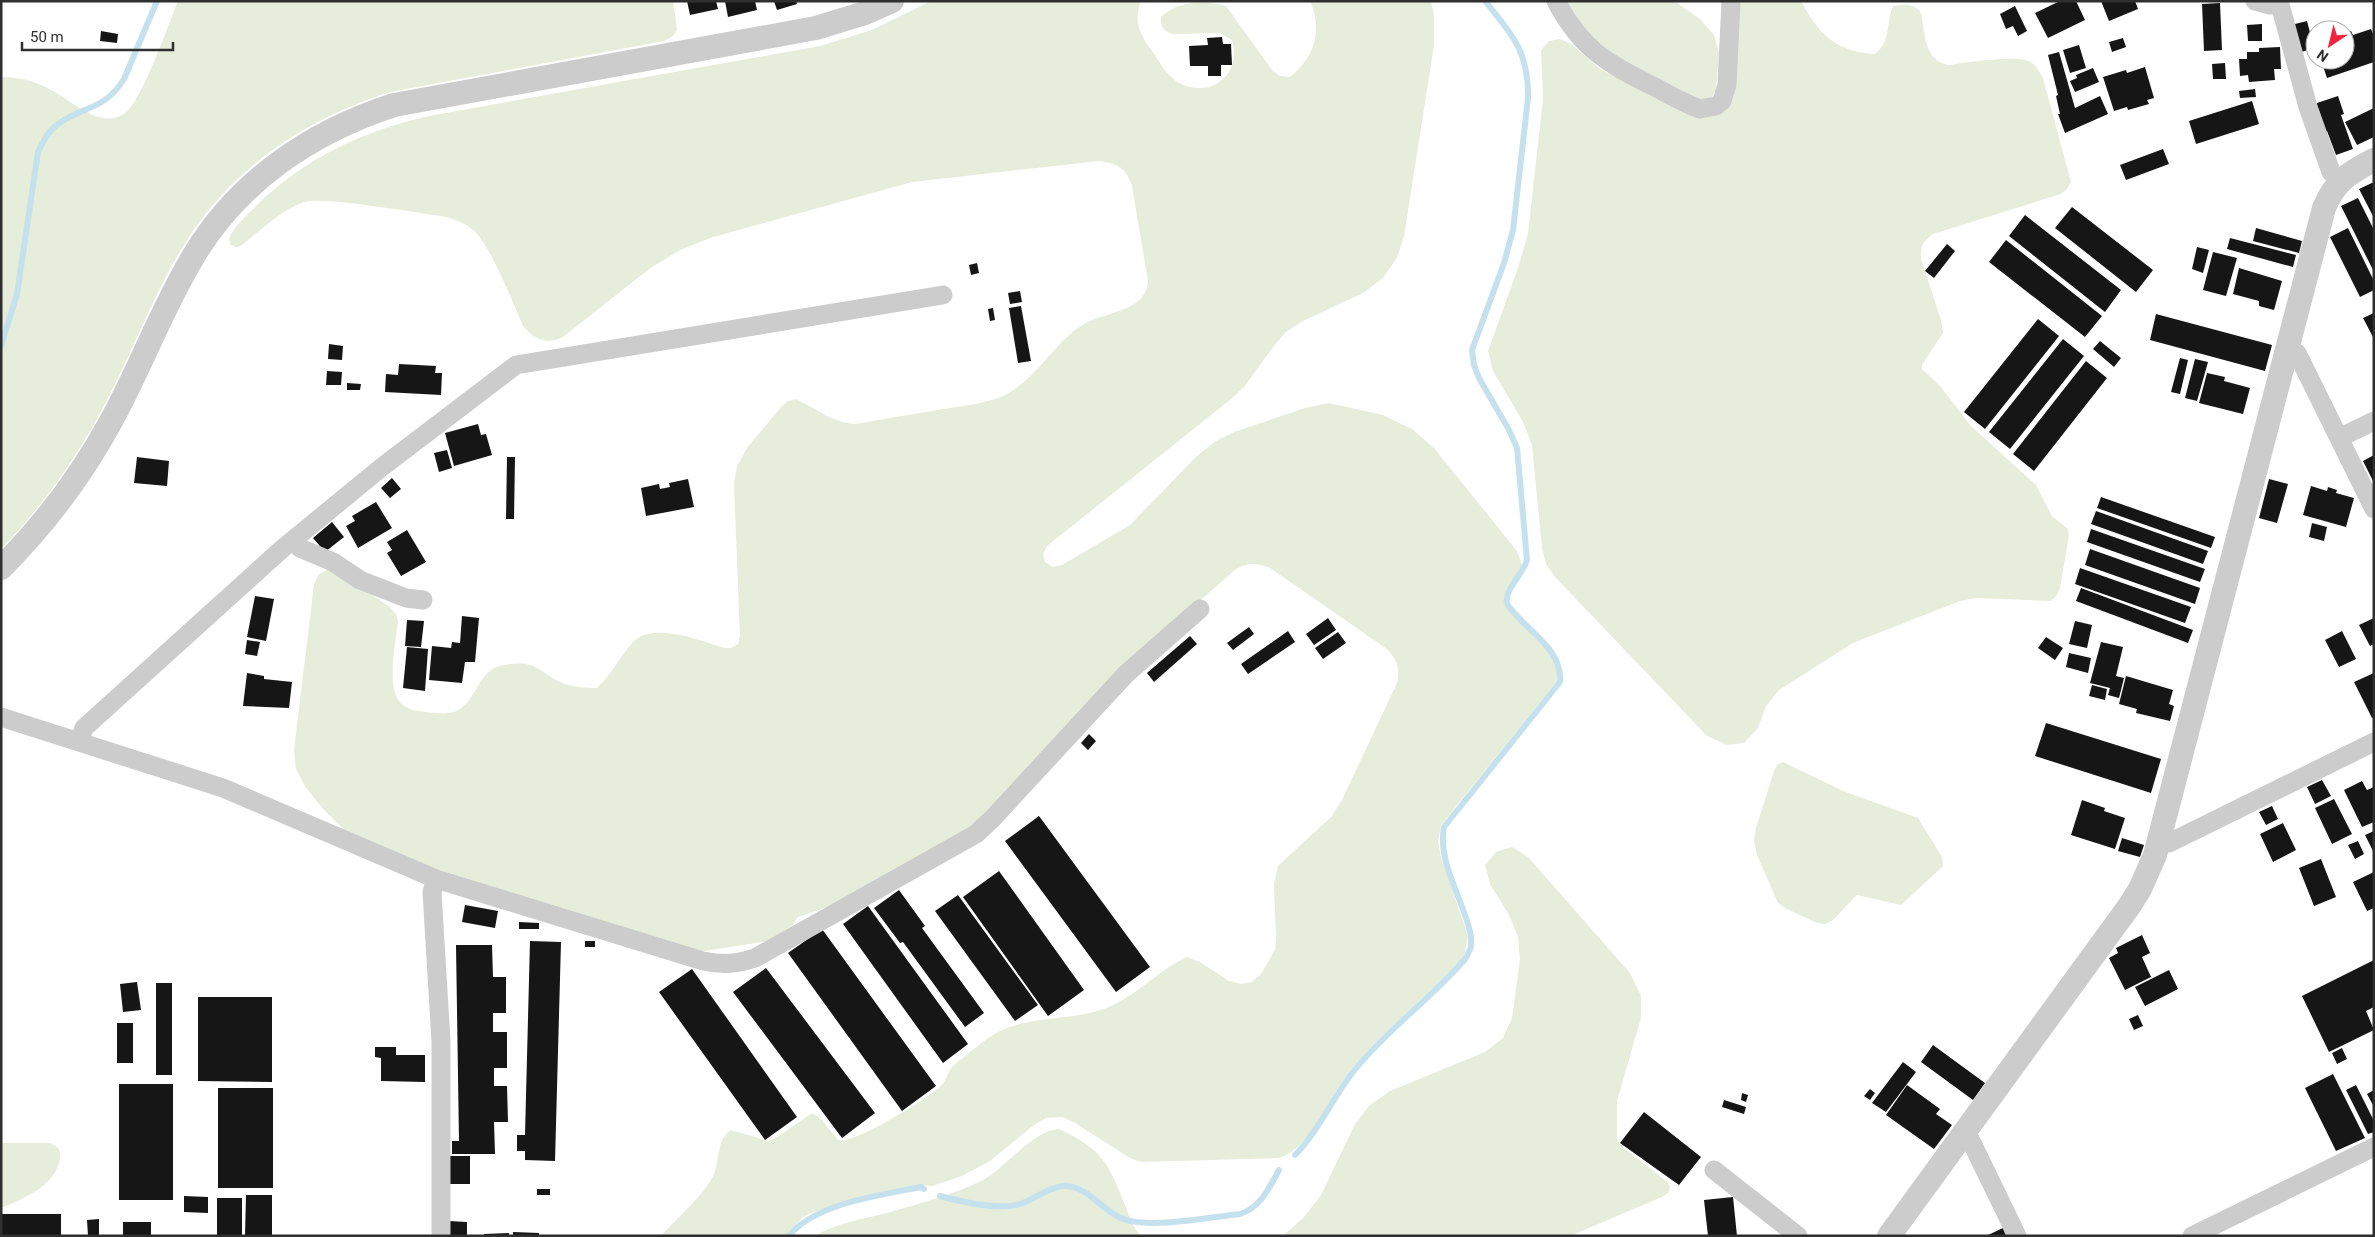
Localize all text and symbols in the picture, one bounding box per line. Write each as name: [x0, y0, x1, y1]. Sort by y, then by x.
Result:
scale bar: [22, 20, 174, 52]
north arrow: [2305, 20, 2355, 70]
text: 50 m: [30, 28, 64, 46]
text: N: [2314, 46, 2331, 65]

